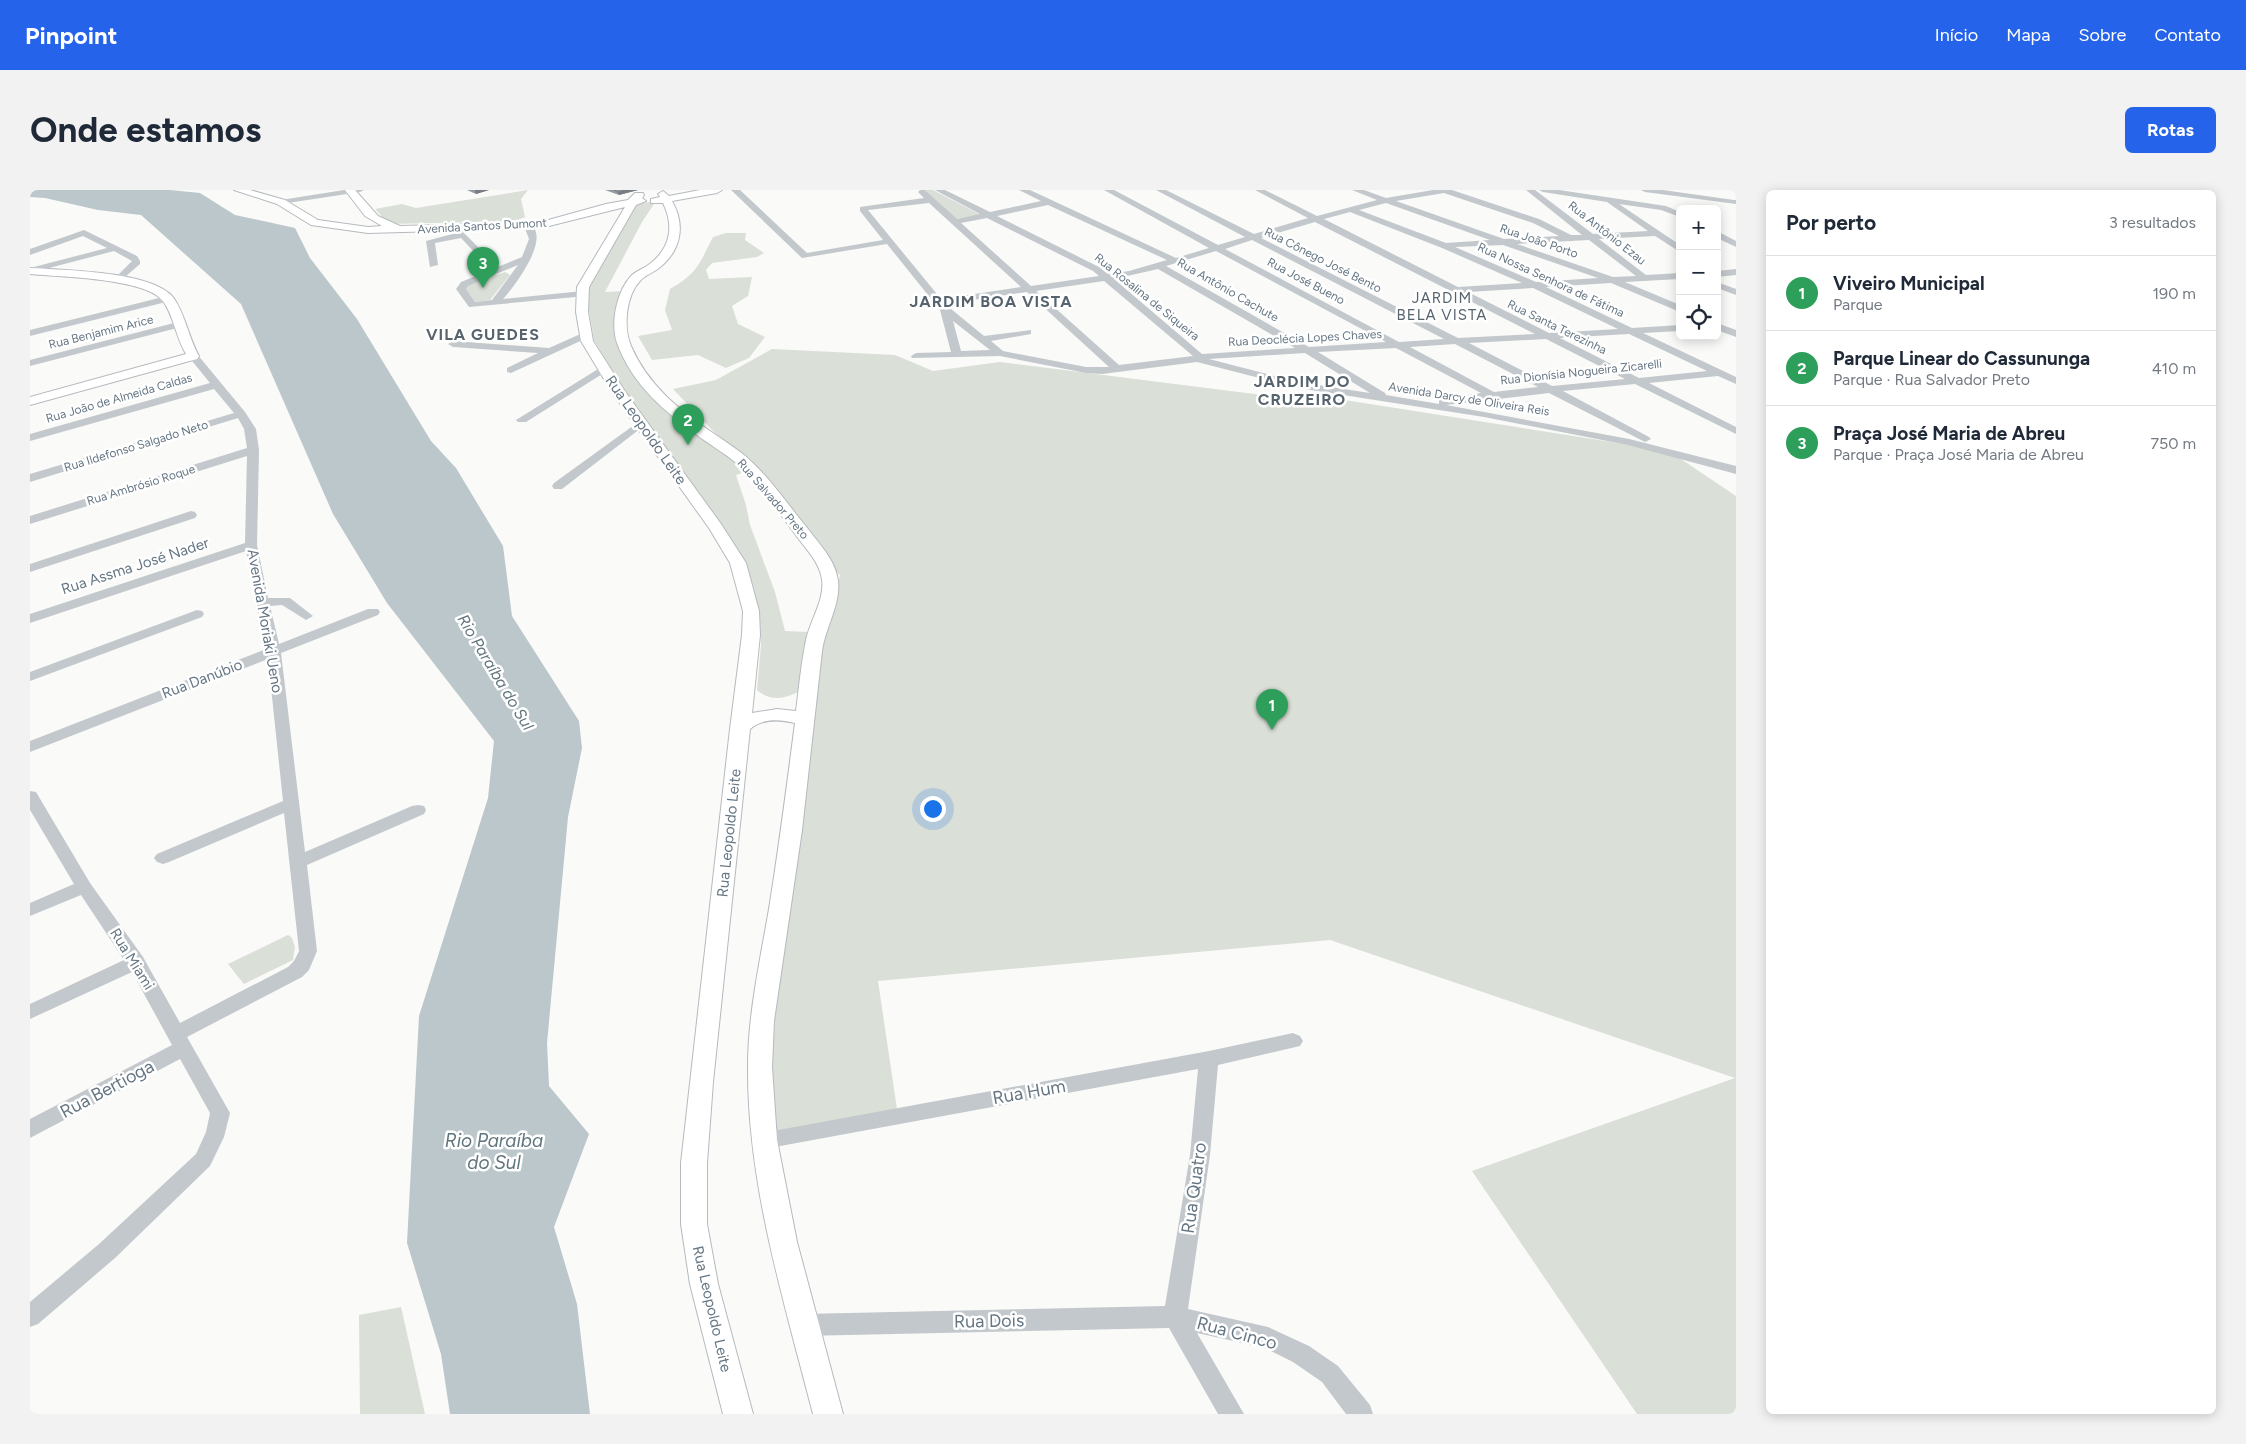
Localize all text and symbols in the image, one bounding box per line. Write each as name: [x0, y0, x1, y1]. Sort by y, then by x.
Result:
text: Pinpoint: [25, 21, 117, 50]
text: Início: [1935, 24, 1978, 46]
text: Mapa: [2006, 24, 2050, 46]
text: Sobre: [2078, 24, 2126, 46]
text: Contato: [2154, 24, 2221, 46]
button: Rotas: [2125, 107, 2216, 153]
text: Onde estamos: [30, 109, 261, 151]
street label: Rua Antônio Ezau: [1565, 198, 1649, 268]
map controls: [1676, 205, 1721, 340]
button: +: [1676, 205, 1721, 250]
text: Por perto: [1786, 210, 1876, 235]
text: 3 resultados: [2109, 213, 2196, 232]
street label: Avenida Santos Dumont: [417, 216, 548, 236]
street label: Rua João Porto: [1498, 221, 1580, 261]
street label: Rua Cônego José Bento: [1262, 224, 1384, 296]
street label: Rua Nossa Senhora de Fátima: [1476, 240, 1626, 320]
pin: 3: [467, 247, 499, 288]
street label: Rua Rosalina de Siqueira: [1092, 250, 1202, 344]
button: −: [1676, 250, 1721, 295]
street label: Rua Antônio Cachute: [1175, 255, 1282, 325]
street label: Rua José Bueno: [1265, 255, 1347, 307]
text: Viveiro Municipal: [1833, 272, 1985, 295]
text: 1: [1799, 284, 1805, 303]
text: 190 m: [2153, 284, 2196, 303]
district label: JARDIM BELA VISTA: [1397, 289, 1487, 324]
district label: JARDIM BOA VISTA: [909, 292, 1073, 311]
button: locate: [1676, 295, 1721, 340]
text: Parque: [1833, 295, 1883, 314]
street label: Rua Santa Terezinha: [1505, 297, 1609, 357]
street label: Rua Benjamim Arice: [47, 312, 155, 352]
district label: VILA GUEDES: [426, 325, 540, 344]
street label: Rua Deoclécia Lopes Chaves: [1228, 327, 1383, 349]
text: Parque Linear do Cassununga: [1833, 347, 2090, 370]
street label: Rua Dionísia Nogueira Zicarelli: [1499, 357, 1663, 387]
text: 2: [1797, 359, 1807, 378]
text: 410 m: [2152, 359, 2196, 378]
street label: Rua João de Almeida Caldas: [44, 370, 194, 426]
text: Parque · Rua Salvador Preto: [1833, 370, 2030, 389]
street label: Rua Leopoldo Leite: [602, 372, 690, 488]
district label: JARDIM DO CRUZEIRO: [1254, 372, 1350, 409]
street label: Avenida Darcy de Oliveira Reis: [1388, 379, 1551, 419]
pin: 2: [672, 404, 704, 445]
street label: Rua Ildefonso Salgado Neto: [62, 417, 210, 475]
text: Praça José Maria de Abreu: [1833, 422, 2065, 445]
text: 3: [1798, 434, 1806, 453]
text: 750 m: [2150, 434, 2196, 453]
text: Parque · Praça José Maria de Abreu: [1833, 445, 2084, 464]
street label: Rua Salvador Preto: [734, 456, 812, 542]
street label: Rua Ambrósio Roque: [85, 462, 197, 508]
street label: Rua Assma José Nader: [59, 534, 211, 598]
street label: Avenida Moriaki Ueno: [243, 548, 287, 695]
water label: Rio Paraíba do Sul: [454, 611, 538, 734]
street label: Rua Danúbio: [159, 655, 245, 703]
pin: 1: [1256, 689, 1288, 730]
street label: Rua Leopoldo Leite: [713, 768, 745, 898]
your location: [920, 796, 946, 822]
street label: Rua Miami: [106, 925, 158, 993]
street label: Rua Bertioga: [56, 1055, 158, 1123]
street label: Rua Hum: [991, 1075, 1067, 1109]
water label: Rio Paraíba do Sul: [445, 1129, 543, 1174]
street label: Rua Quatro: [1177, 1141, 1211, 1235]
street label: Rua Leopoldo Leite: [689, 1244, 735, 1374]
street label: Rua Dois: [954, 1309, 1024, 1333]
street label: Rua Cinco: [1194, 1312, 1280, 1354]

